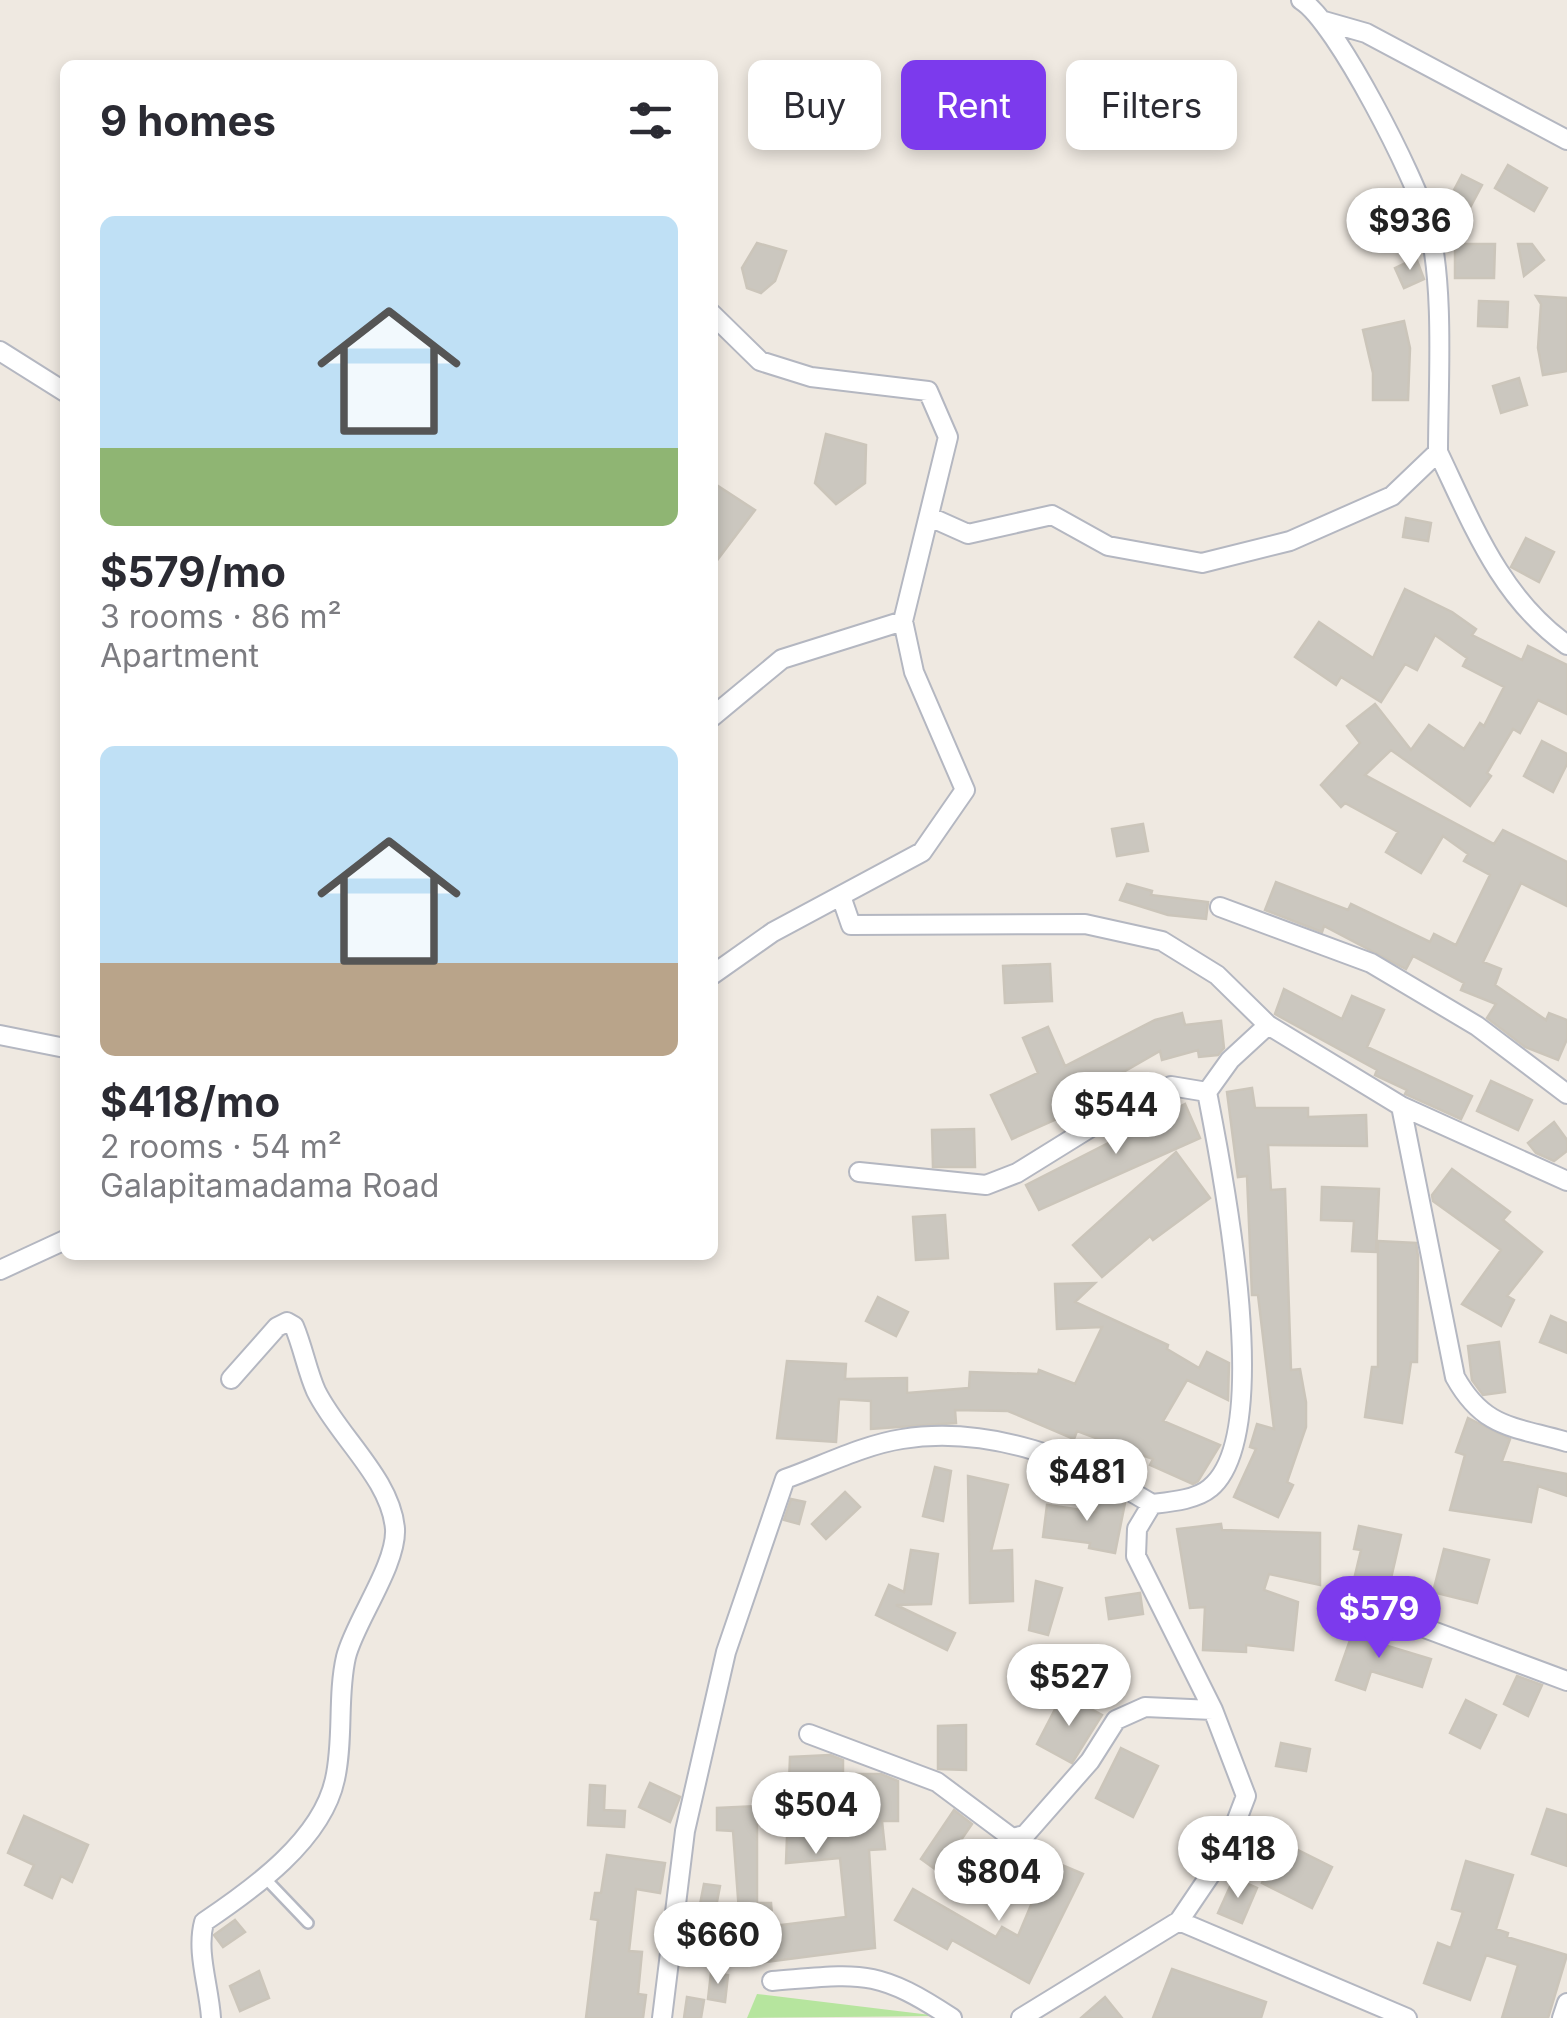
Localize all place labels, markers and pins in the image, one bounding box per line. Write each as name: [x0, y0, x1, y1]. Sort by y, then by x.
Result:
pin: $936: [1351, 188, 1469, 273]
pin: $544: [1057, 1072, 1175, 1157]
pin: $481: [1028, 1439, 1146, 1524]
pin: $579: [1320, 1576, 1438, 1661]
pin: $527: [1010, 1644, 1128, 1729]
pin: $504: [757, 1772, 875, 1857]
pin: $418: [1179, 1816, 1297, 1901]
pin: $804: [940, 1839, 1058, 1924]
pin: $660: [659, 1902, 777, 1987]

